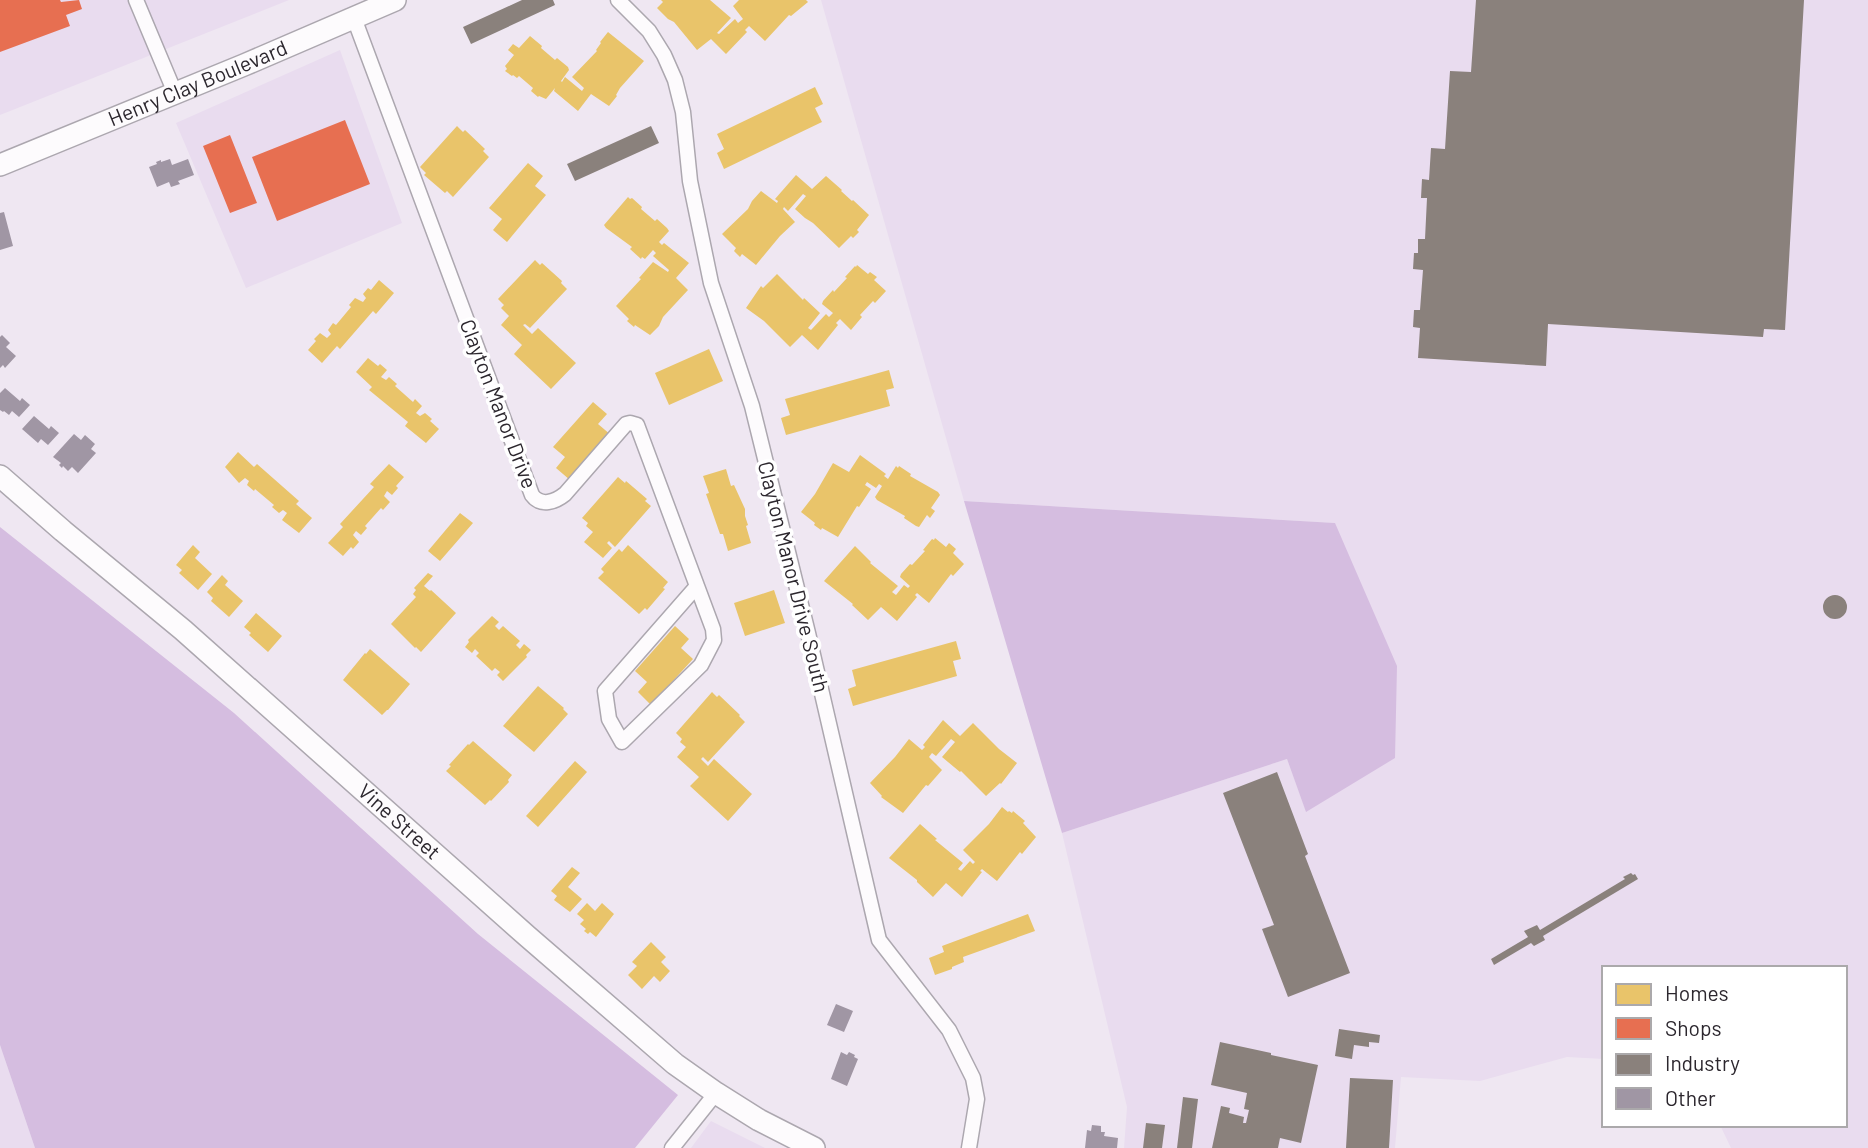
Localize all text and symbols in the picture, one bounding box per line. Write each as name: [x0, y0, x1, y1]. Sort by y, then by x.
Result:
street label: Henry Clay Boulevard: [104, 34, 291, 130]
street label: Clayton Manor Drive: [456, 315, 543, 492]
street label: Clayton Manor Drive South: [754, 458, 835, 695]
street label: Vine Street: [353, 778, 446, 864]
legend: [1602, 966, 1847, 1127]
text: Homes: [1665, 980, 1729, 1005]
text: Shops: [1665, 1015, 1722, 1040]
text: Industry: [1665, 1050, 1740, 1075]
text: Other: [1665, 1085, 1716, 1110]

